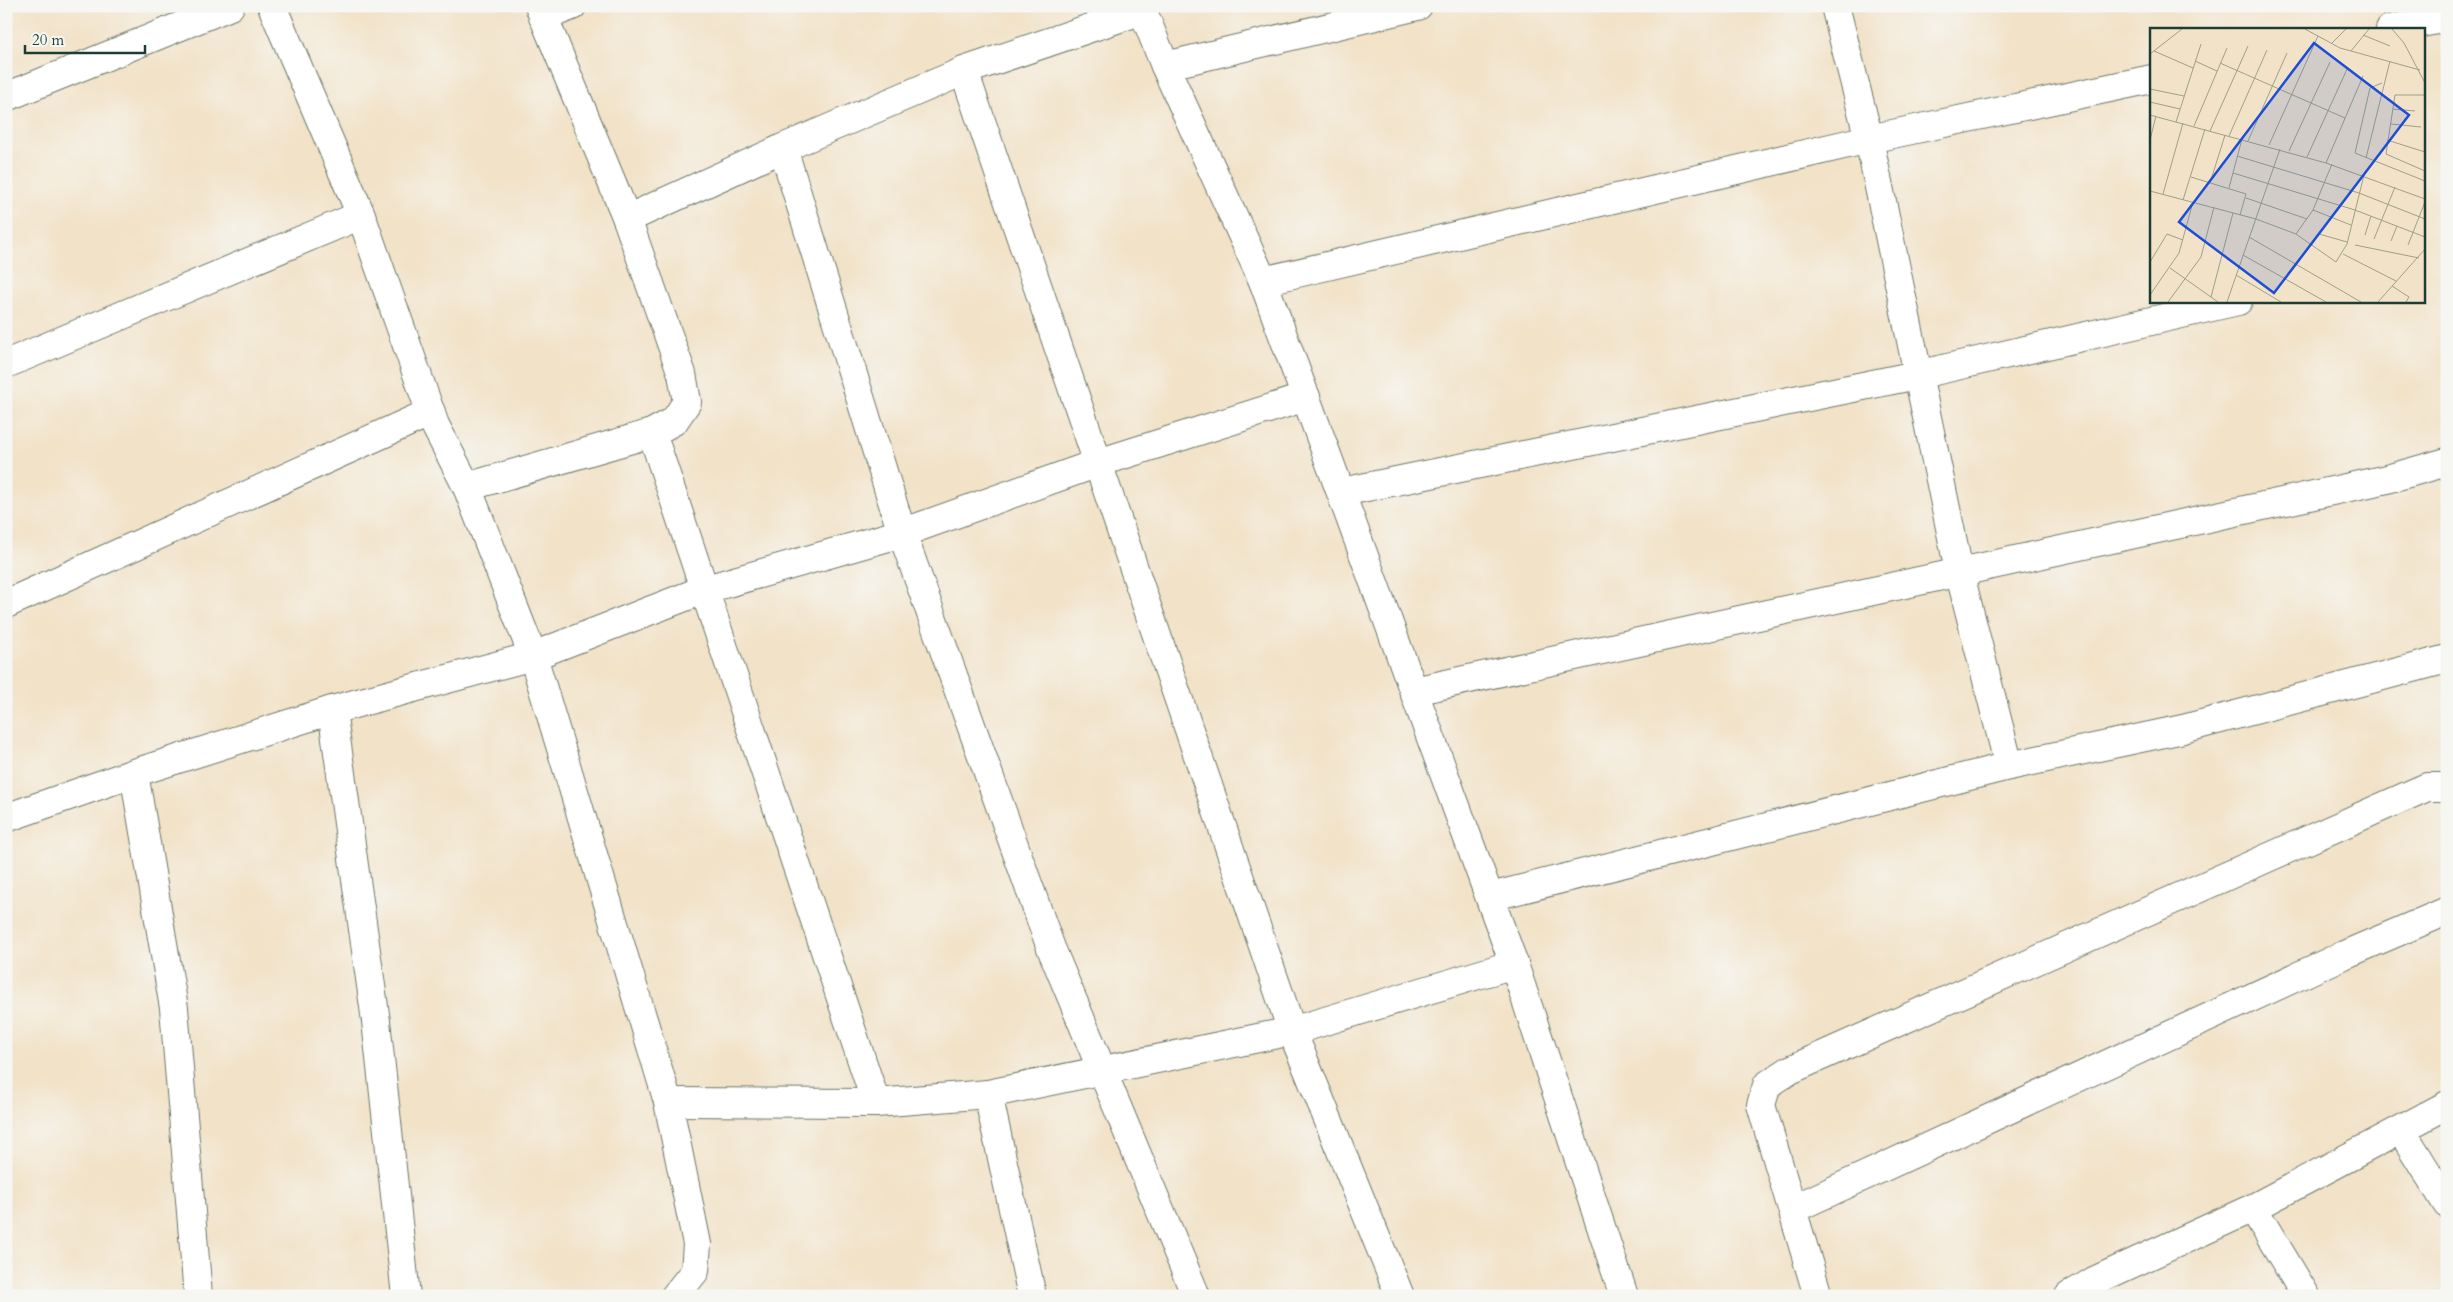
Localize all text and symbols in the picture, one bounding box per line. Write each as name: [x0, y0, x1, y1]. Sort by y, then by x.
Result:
scale bar: [25, 22, 145, 54]
inset map: [2150, 28, 2426, 302]
text: 20 m: [32, 30, 64, 50]

